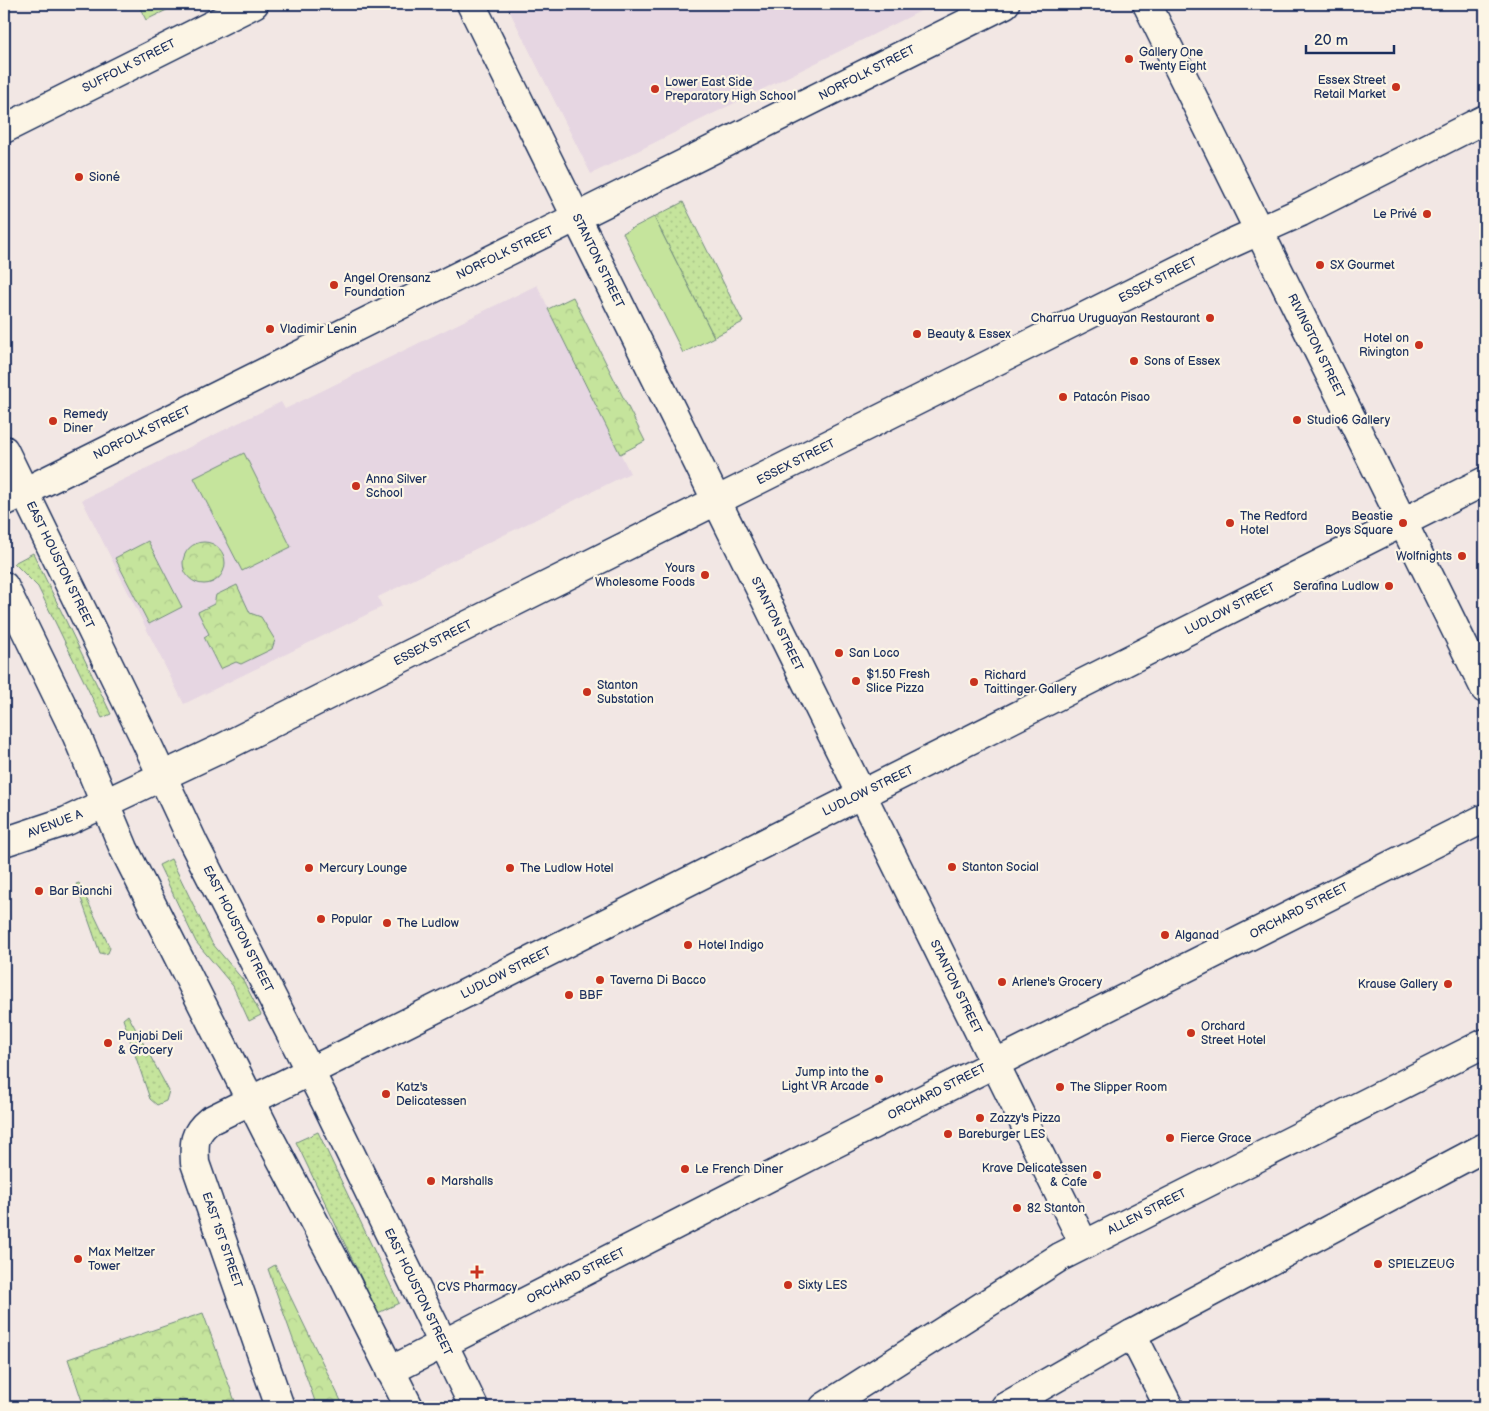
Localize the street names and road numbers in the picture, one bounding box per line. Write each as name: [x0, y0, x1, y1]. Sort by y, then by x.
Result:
street label: SUFFOLK STREET: [80, 36, 179, 96]
street label: NORFOLK STREET: [816, 42, 919, 104]
street label: STANTON STREET: [569, 212, 628, 311]
street label: NORFOLK STREET: [454, 223, 557, 283]
street label: ESSEX STREET: [1116, 253, 1200, 306]
street label: RIVINGTON STREET: [1284, 291, 1348, 401]
street label: NORFOLK STREET: [91, 403, 194, 463]
street label: ESSEX STREET: [754, 435, 838, 488]
street label: EAST HOUSTON STREET: [23, 499, 98, 632]
street label: STANTON STREET: [748, 575, 807, 674]
street label: LUDLOW STREET: [1182, 579, 1278, 638]
street label: ESSEX STREET: [391, 616, 475, 669]
street label: LUDLOW STREET: [820, 762, 917, 820]
street label: AVENUE A: [25, 806, 85, 841]
street label: EAST HOUSTON STREET: [200, 863, 277, 995]
street label: ORCHARD STREET: [1247, 879, 1351, 942]
street label: STANTON STREET: [927, 938, 986, 1037]
street label: LUDLOW STREET: [458, 943, 554, 1002]
street label: ORCHARD STREET: [885, 1060, 989, 1123]
street label: ALLEN STREET: [1105, 1185, 1190, 1238]
street label: EAST 1ST STREET: [199, 1190, 246, 1291]
street label: EAST HOUSTON STREET: [381, 1226, 456, 1359]
street label: ORCHARD STREET: [524, 1244, 628, 1307]

